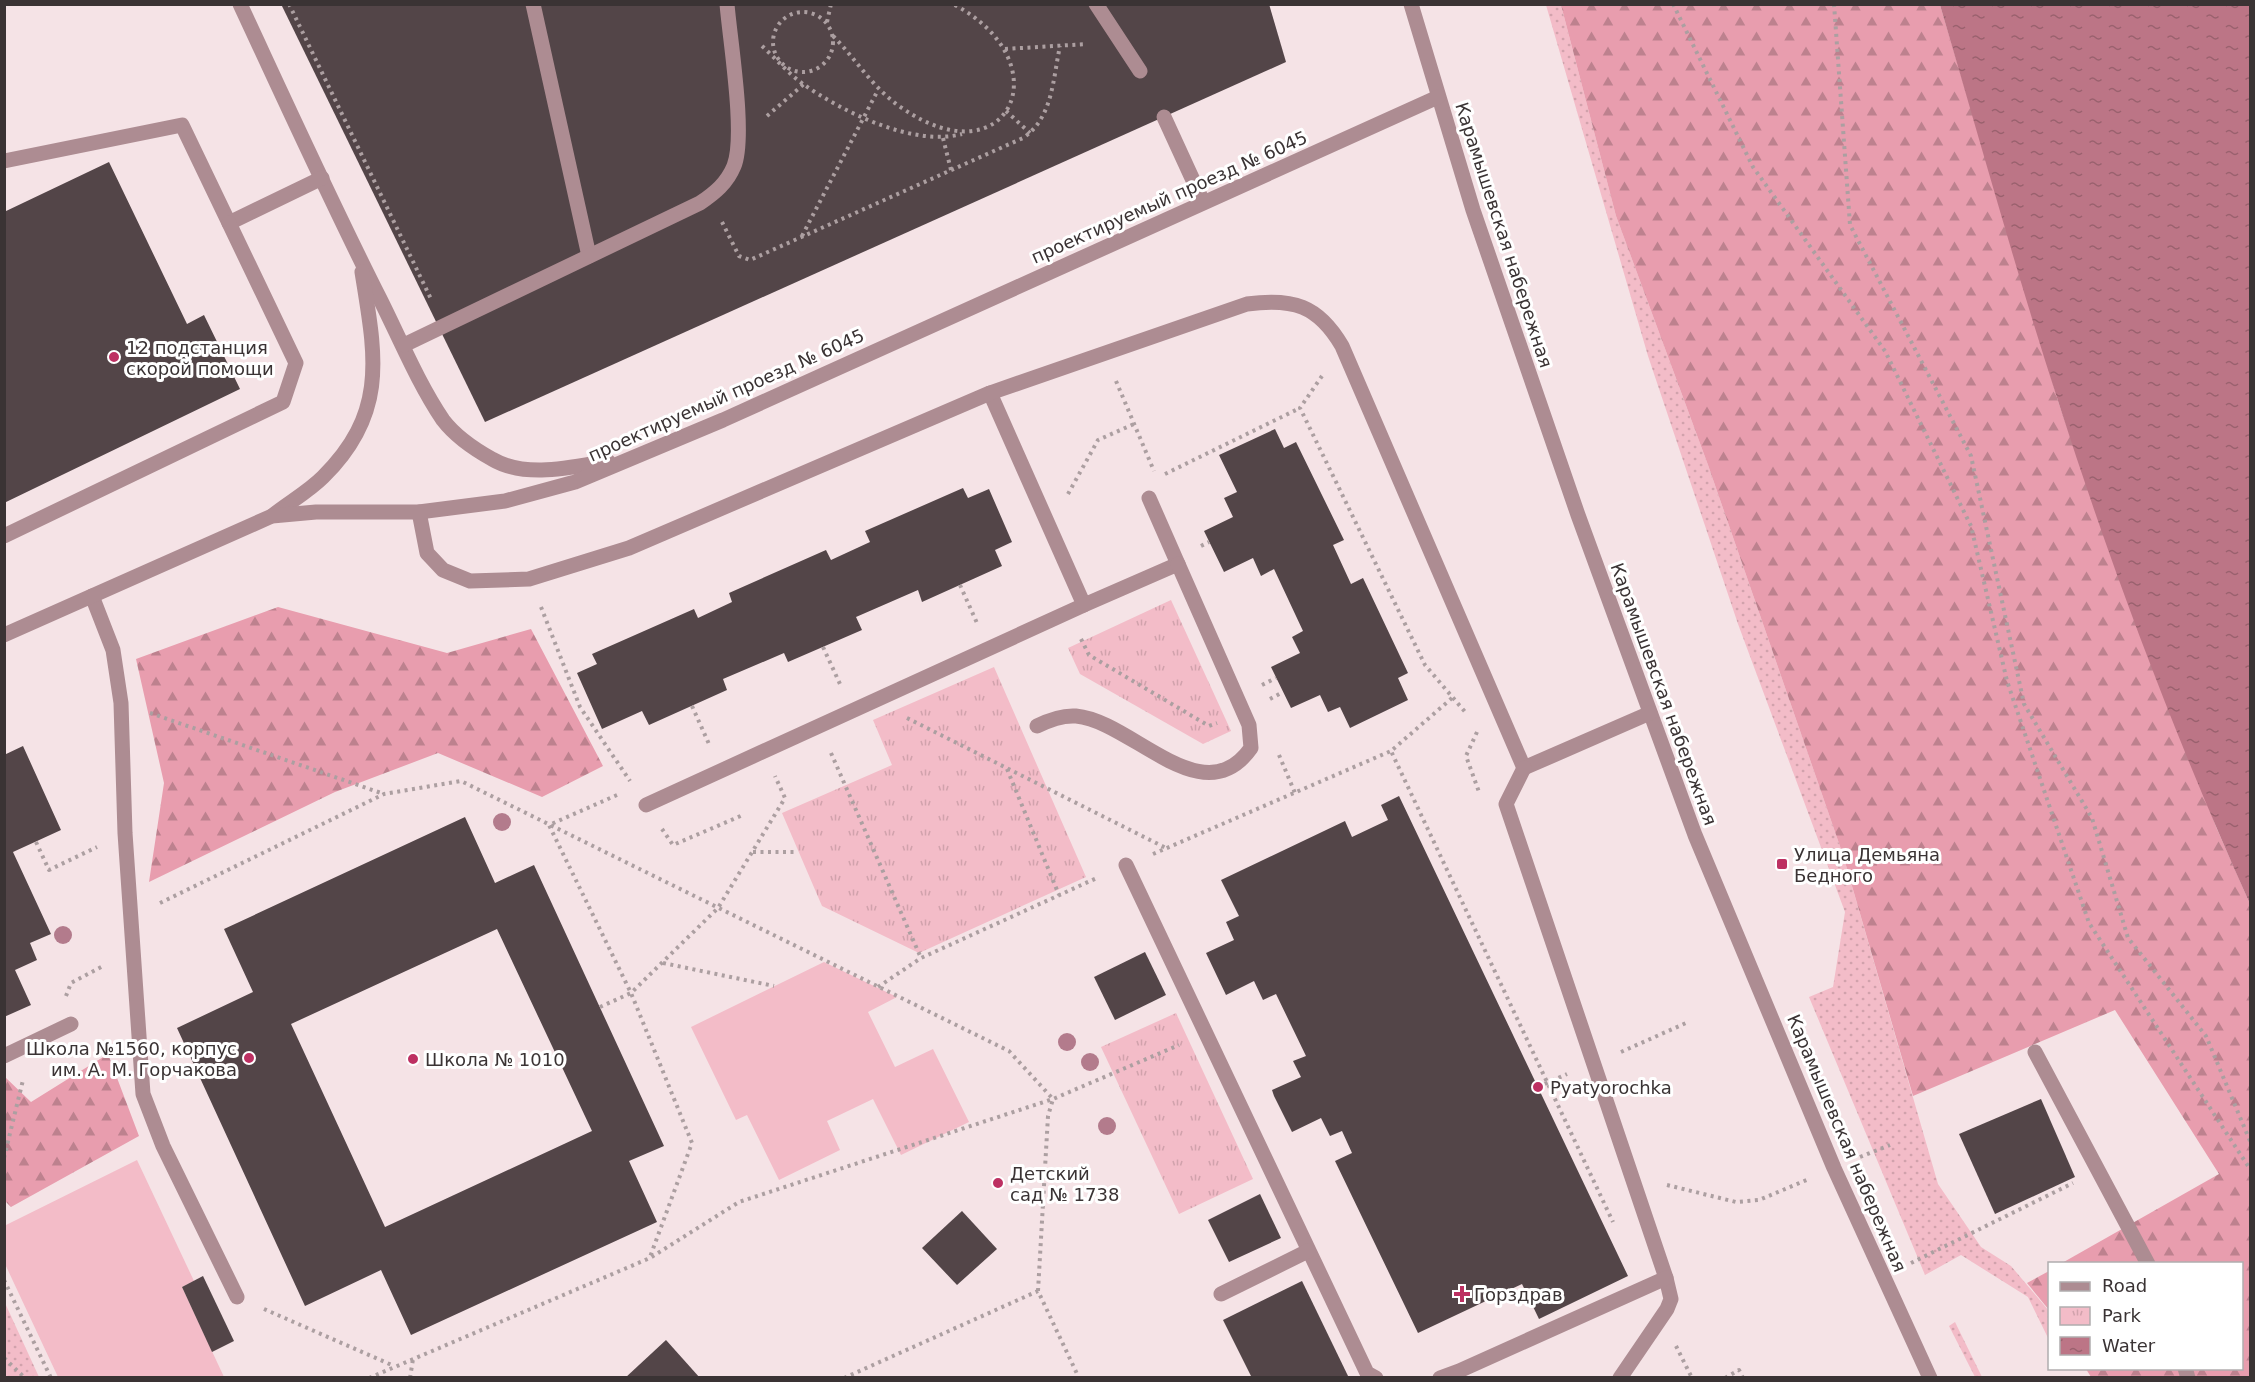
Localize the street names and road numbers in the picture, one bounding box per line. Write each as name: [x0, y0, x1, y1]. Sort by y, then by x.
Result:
street label: Карамышевская набережная: [1451, 100, 1557, 370]
street label: проектируемый проезд № 6045: [1028, 126, 1310, 268]
street label: проектируемый проезд № 6045: [585, 324, 867, 466]
street label: Карамышевская набережная: [1607, 560, 1721, 828]
street label: Карамышевская набережная: [1783, 1011, 1911, 1275]

